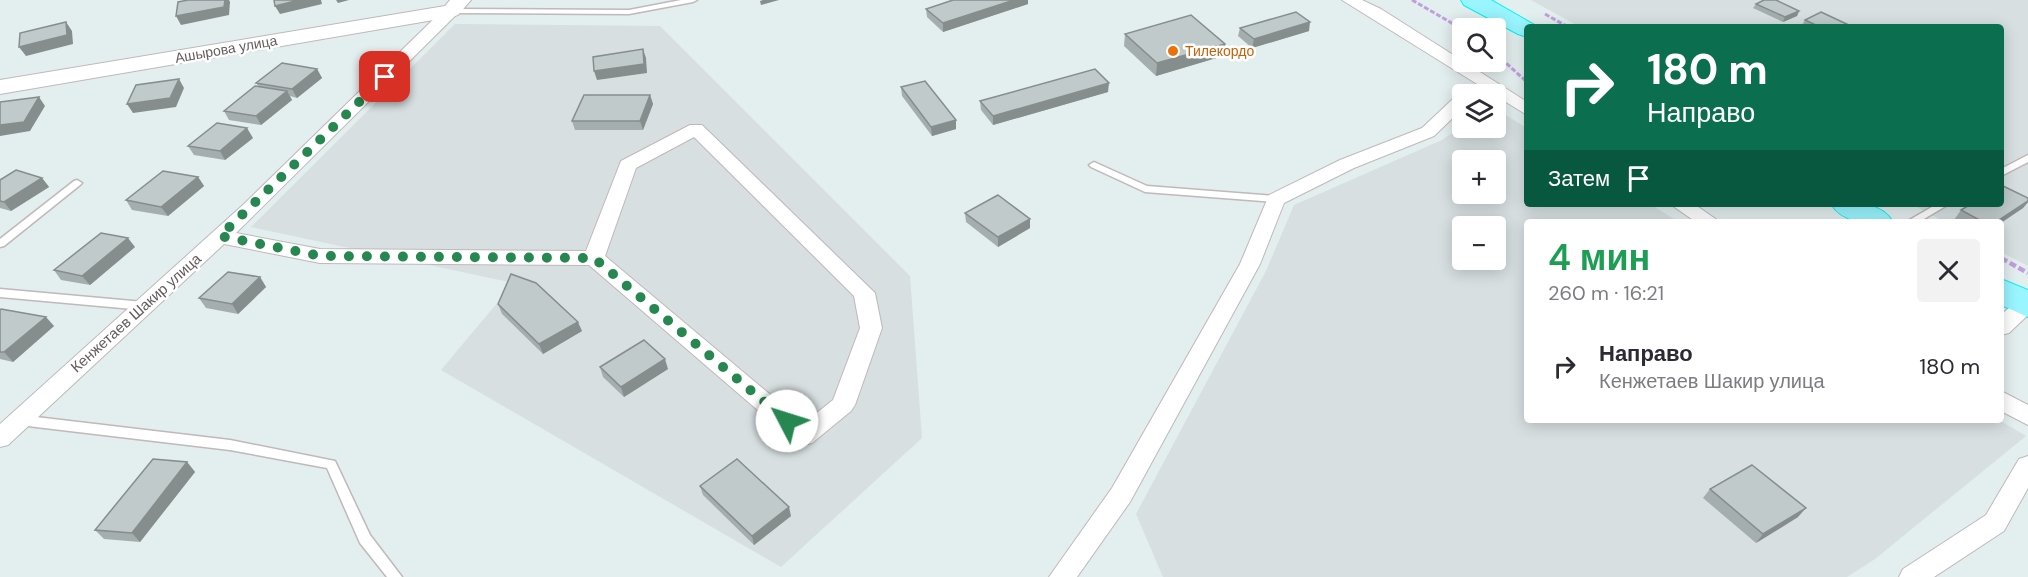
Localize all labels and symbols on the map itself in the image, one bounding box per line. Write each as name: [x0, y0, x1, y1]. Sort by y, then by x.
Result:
street label: Ашырова улица: [173, 31, 279, 67]
place label: Тилекордо: [1185, 42, 1254, 60]
marker: Тилекордо: [1166, 44, 1180, 58]
pin: [359, 51, 410, 102]
street label: Кенжетаев Шакир улица: [66, 249, 206, 377]
position arrow: [755, 389, 819, 453]

